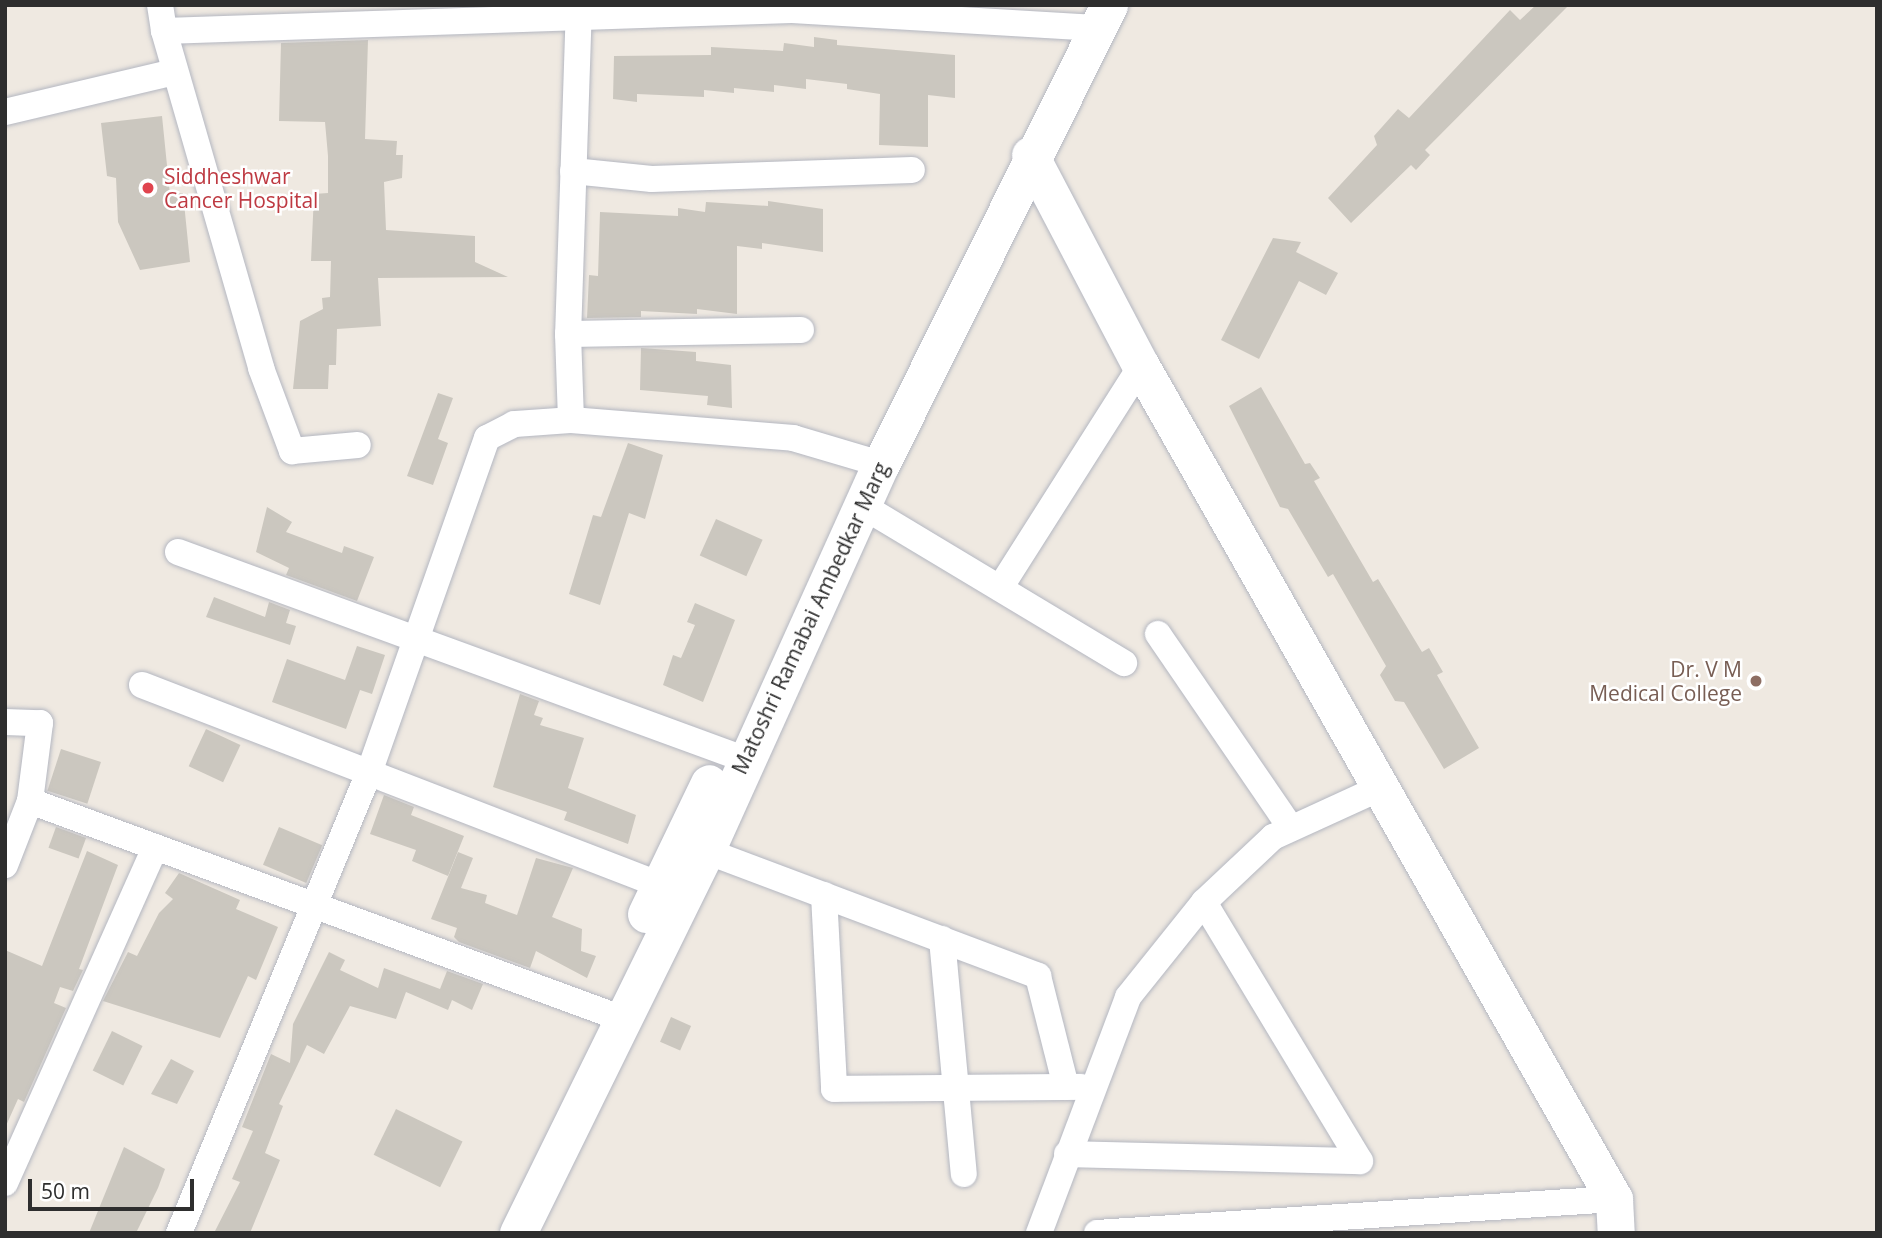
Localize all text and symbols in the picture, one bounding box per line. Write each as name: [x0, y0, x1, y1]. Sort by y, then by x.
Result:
place label: Siddheshwar Cancer Hospital: [164, 163, 318, 213]
marker: Siddheshwar Cancer Hospital: [138, 178, 158, 198]
street label: Matoshri Ramabai Ambedkar Marg: [726, 458, 894, 778]
place label: Dr. V M Medical College: [1589, 656, 1742, 706]
marker: Dr. V M Medical College: [1748, 673, 1764, 689]
scale bar: [32, 1164, 198, 1208]
text: 50 m: [41, 1177, 90, 1205]

